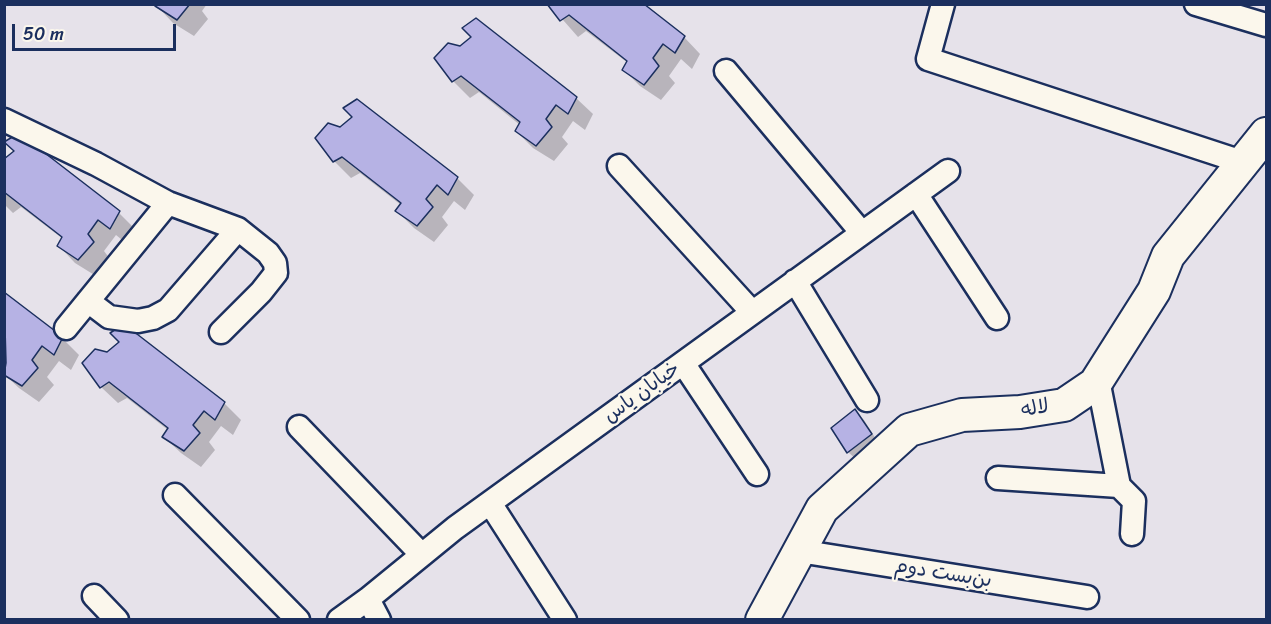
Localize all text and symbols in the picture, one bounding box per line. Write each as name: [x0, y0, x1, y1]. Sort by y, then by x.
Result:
scale bar: [15, 12, 178, 50]
text: 50 m: [23, 18, 64, 50]
street label: خیابان یاس: [599, 357, 685, 429]
street label: لاله: [1019, 395, 1051, 423]
street label: بن‌بست دوم: [893, 554, 993, 594]

